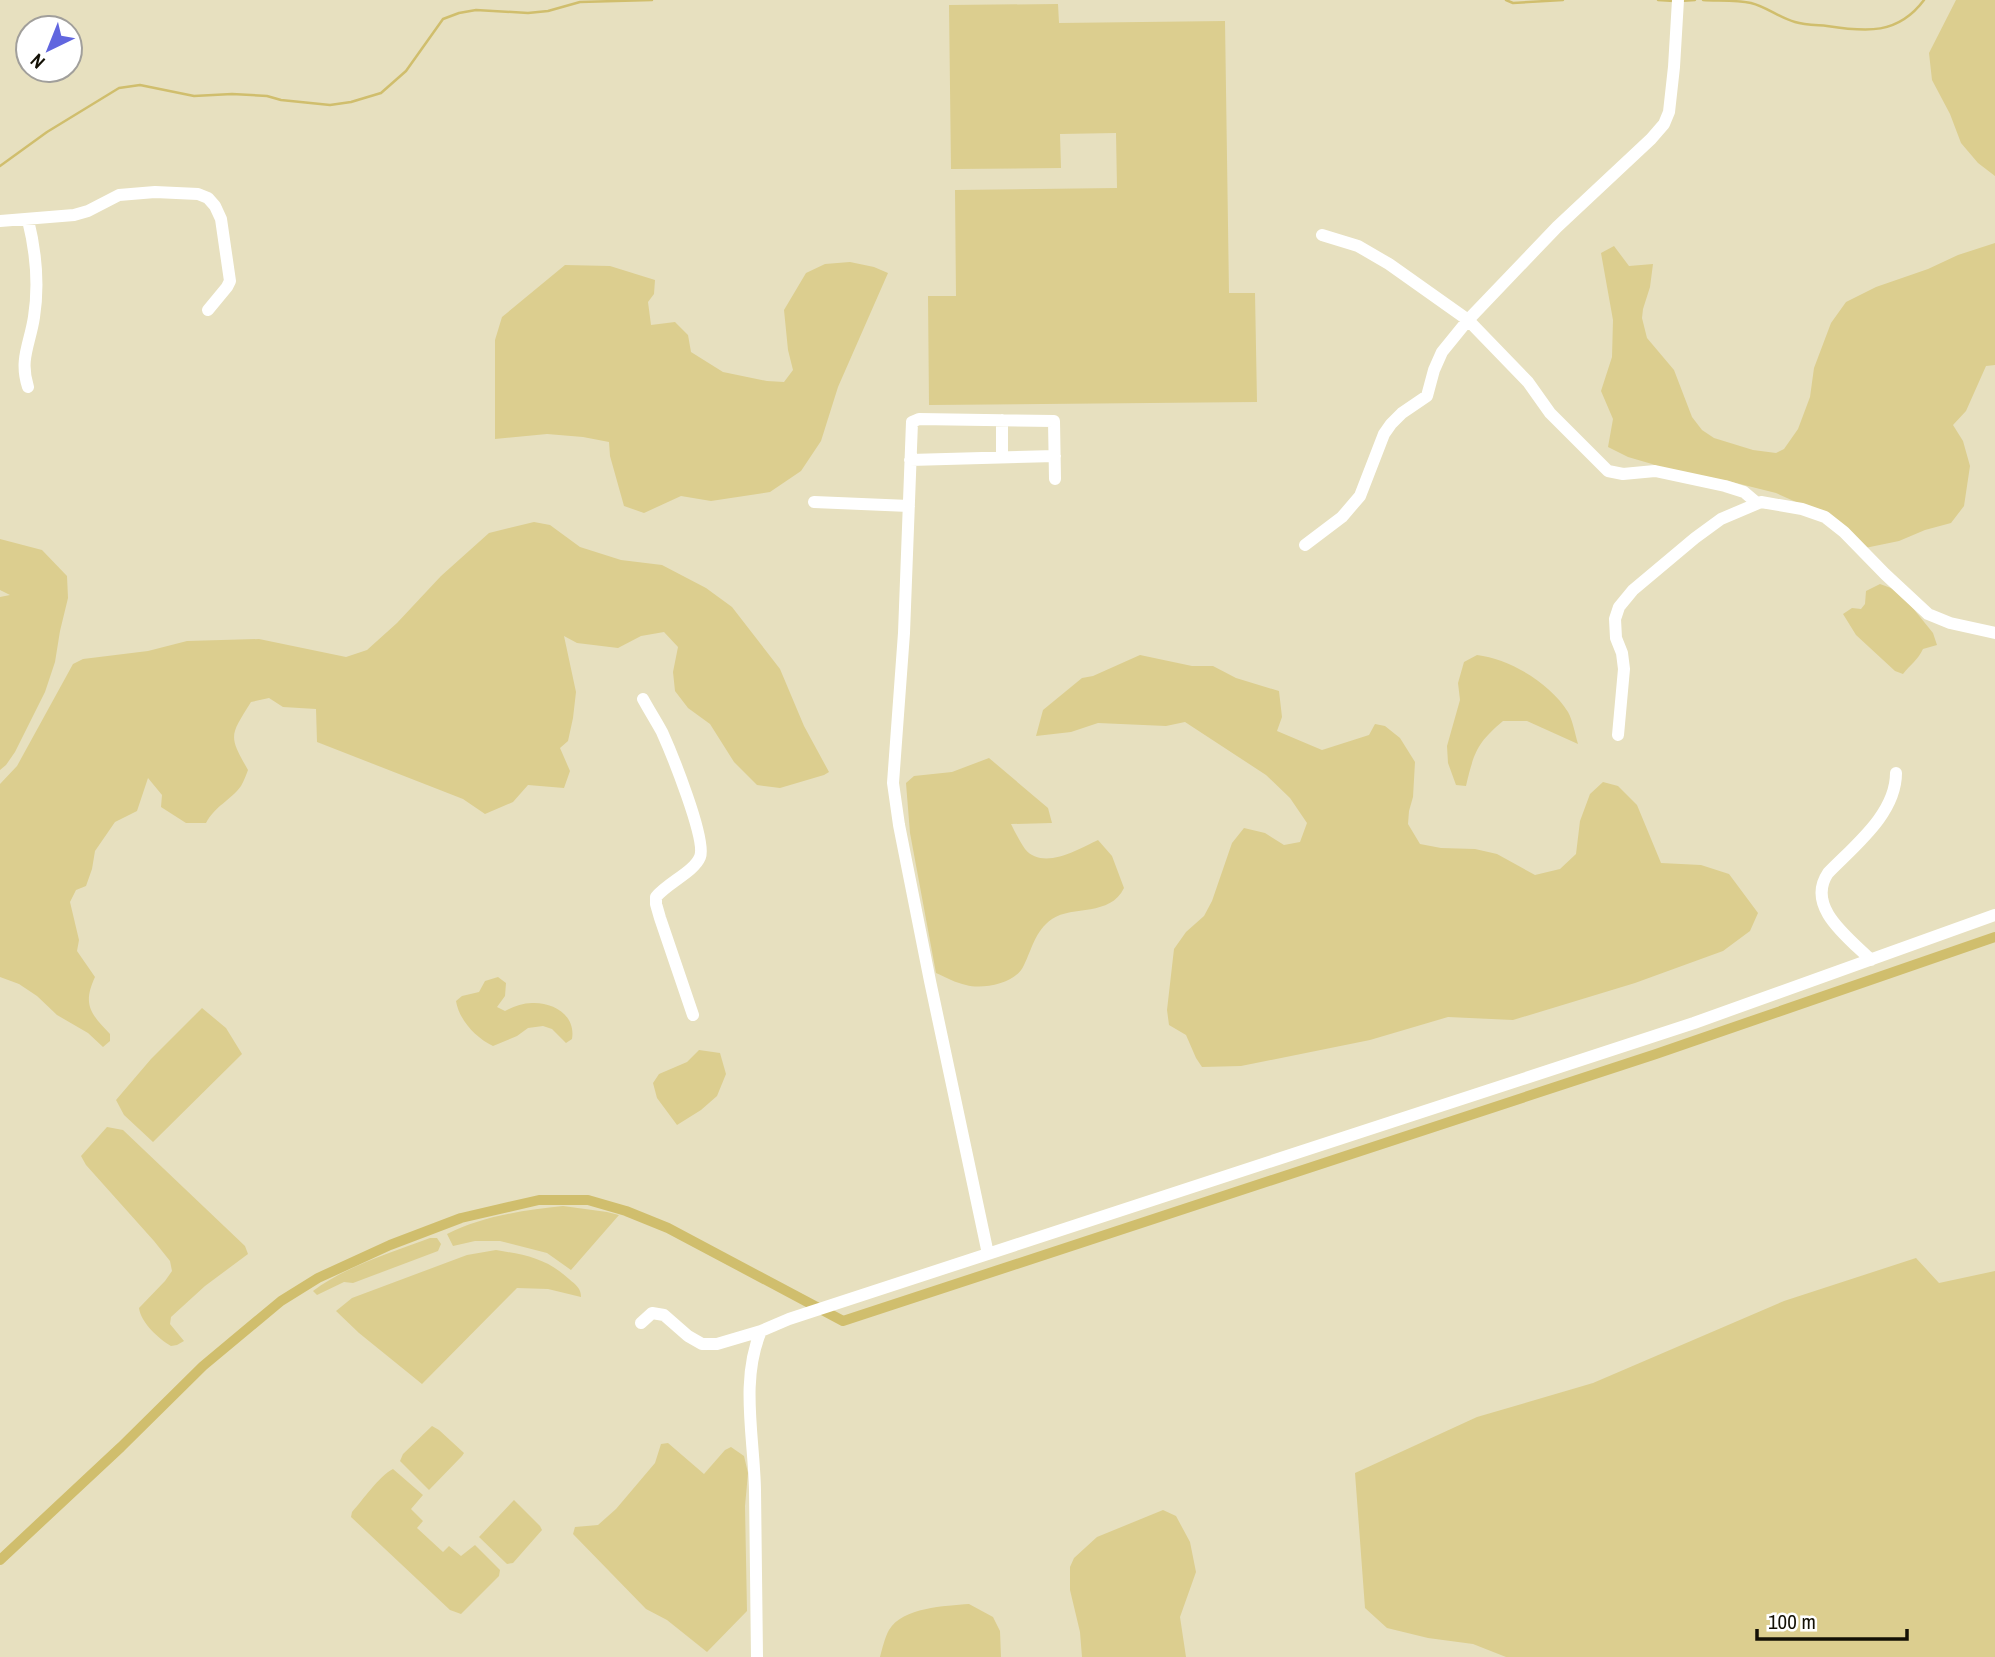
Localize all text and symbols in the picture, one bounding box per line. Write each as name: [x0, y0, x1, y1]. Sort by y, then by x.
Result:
north arrow: [14, 14, 84, 84]
text: N: [24, 48, 50, 75]
scale bar: [1757, 1598, 1908, 1642]
text: 100 m: [1768, 1607, 1816, 1636]

